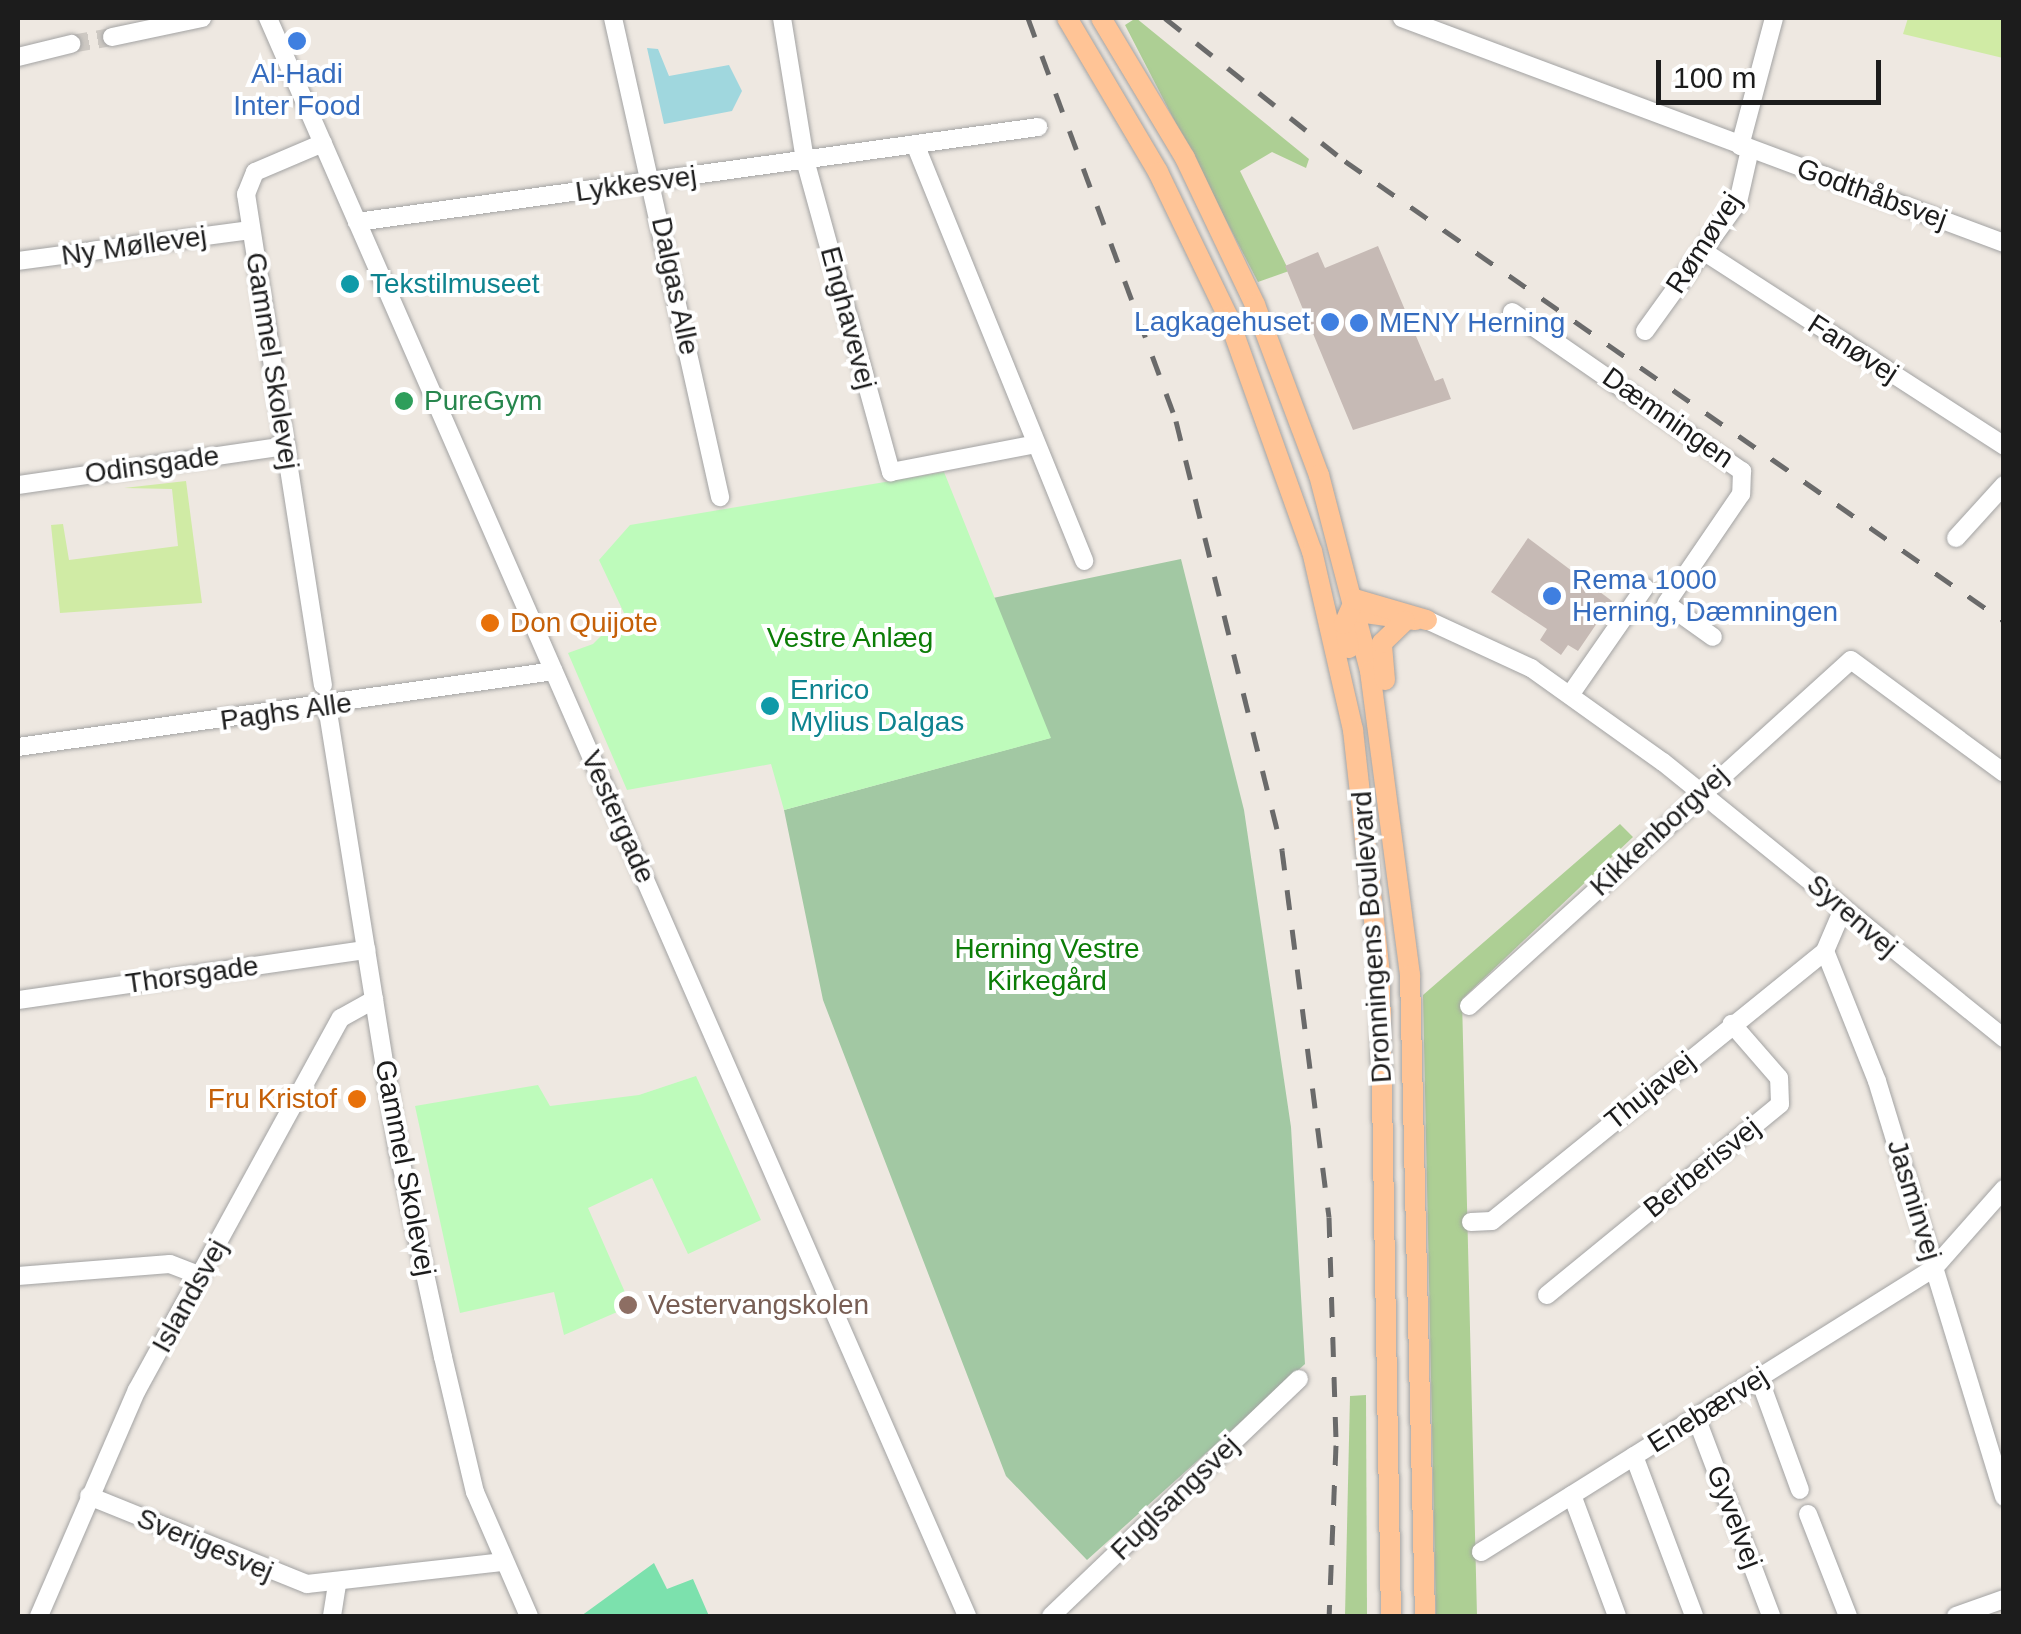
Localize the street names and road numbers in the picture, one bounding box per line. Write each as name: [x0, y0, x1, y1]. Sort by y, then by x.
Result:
street label: Godthåbsvej: [1792, 151, 1952, 237]
street label: Lykkesvej: [573, 159, 699, 209]
street label: Rømøvej: [1659, 186, 1749, 300]
street label: Dalgas Alle: [644, 213, 706, 359]
street label: Ny Møllevej: [59, 219, 209, 273]
street label: Enghavevej: [813, 243, 883, 393]
street label: Gammel Skolevej: [238, 250, 306, 472]
street label: Fanøvej: [1801, 307, 1905, 391]
street label: Dæmningen: [1596, 360, 1740, 476]
street label: Odinsgade: [83, 439, 221, 491]
street label: Paghs Alle: [217, 686, 355, 738]
street label: Vestergade: [574, 745, 662, 889]
street label: Kikkenborgvej: [1583, 759, 1735, 903]
street label: Dronningens Boulevard: [1345, 790, 1399, 1084]
street label: Syrenvej: [1800, 868, 1904, 964]
street label: Thorsgade: [123, 949, 261, 1001]
street label: Thujavej: [1598, 1045, 1702, 1137]
street label: Gammel Skolevej: [368, 1057, 442, 1279]
street label: Berberisvej: [1637, 1111, 1767, 1225]
street label: Jasminvej: [1880, 1136, 1948, 1264]
street label: Islandsvej: [145, 1233, 235, 1359]
street label: Enebærvej: [1642, 1360, 1774, 1460]
street label: Fuglsangsvej: [1104, 1429, 1246, 1567]
street label: Gyvelvej: [1699, 1461, 1769, 1573]
street label: Sverigesvej: [132, 1501, 278, 1589]

